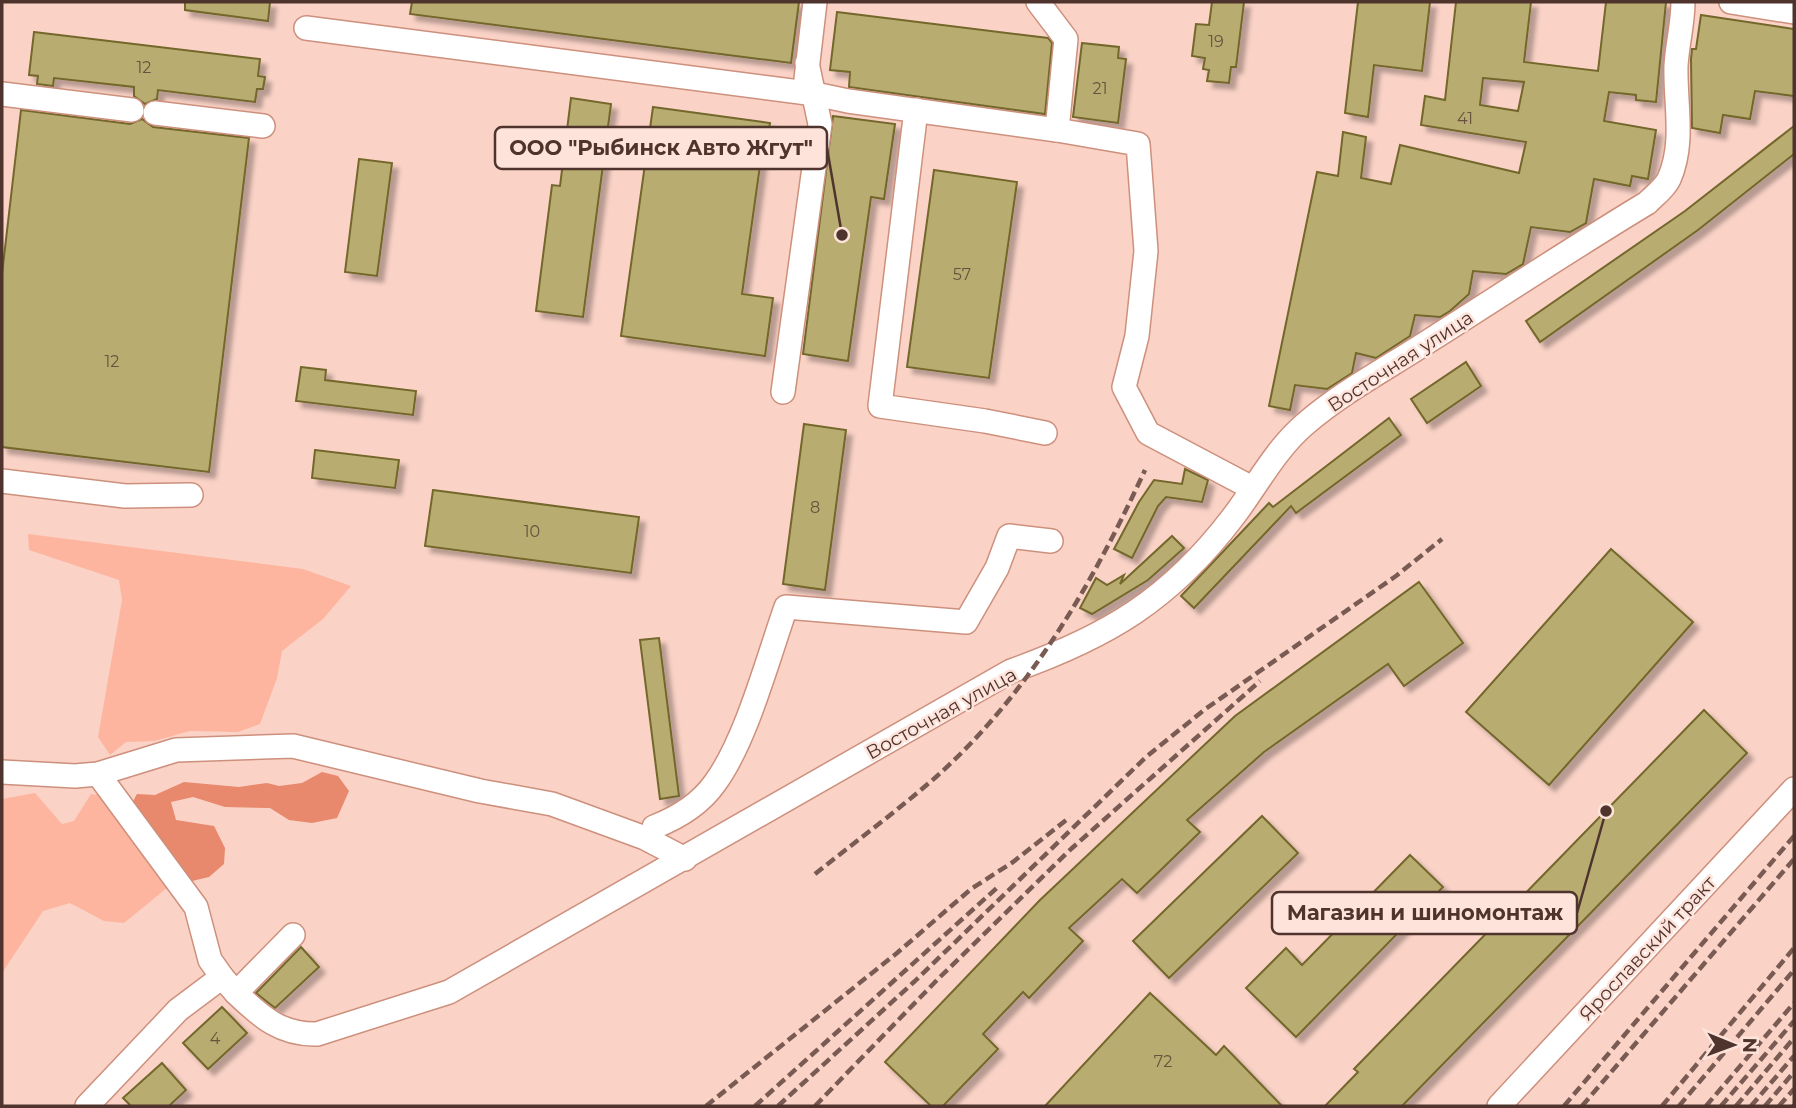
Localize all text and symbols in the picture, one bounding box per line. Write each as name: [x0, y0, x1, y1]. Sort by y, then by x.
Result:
house number: 19: [1208, 32, 1224, 51]
house number: 12: [137, 58, 151, 77]
house number: 21: [1093, 79, 1107, 98]
house number: 41: [1457, 109, 1473, 128]
callout: ООО "Рыбинск Авто Жгут": [495, 127, 827, 169]
text: ООО "Рыбинск Авто Жгут": [509, 135, 813, 160]
house number: 57: [953, 265, 971, 284]
street label: Восточная улица: [1323, 306, 1477, 417]
house number: 12: [105, 352, 119, 371]
house number: 8: [810, 498, 820, 517]
house number: 10: [524, 522, 540, 541]
street label: Восточная улица: [862, 663, 1021, 764]
street label: Ярославский тракт: [1574, 871, 1720, 1026]
callout: Магазин и шиномонтаж: [1272, 892, 1577, 934]
text: Магазин и шиномонтаж: [1287, 900, 1564, 925]
north arrow: [1698, 1010, 1768, 1080]
house number: 4: [210, 1029, 221, 1048]
text: N: [1738, 1037, 1761, 1053]
house number: 72: [1154, 1052, 1172, 1071]

